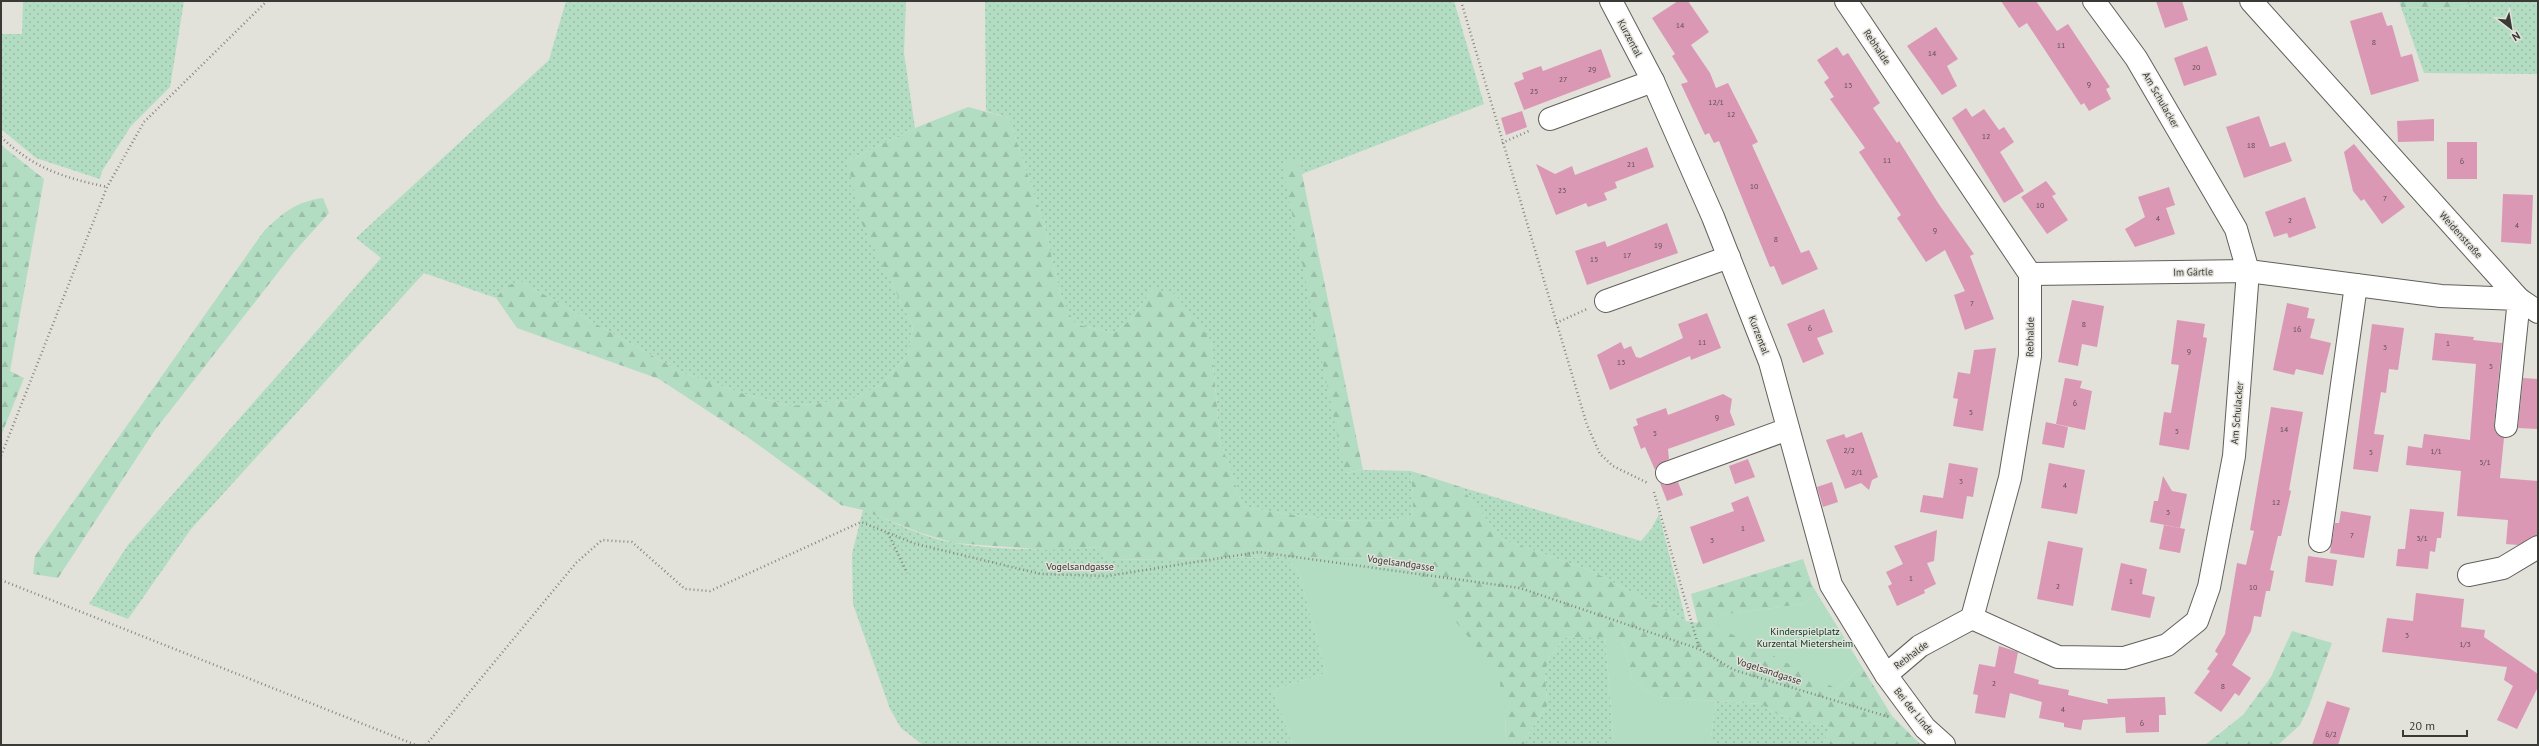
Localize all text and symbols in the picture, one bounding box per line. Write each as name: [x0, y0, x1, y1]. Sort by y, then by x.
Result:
north arrow: [2491, 8, 2531, 48]
street label: Kurzental: [1615, 17, 1645, 59]
house number: 14: [1676, 20, 1685, 30]
street label: Rebhalde: [1860, 27, 1894, 67]
text: N: [2509, 29, 2523, 44]
house number: 8: [2372, 37, 2376, 47]
house number: 11: [2057, 40, 2065, 50]
house number: 14: [1928, 48, 1937, 58]
house number: 20: [2192, 62, 2201, 72]
house number: 29: [1588, 64, 1596, 74]
street label: Am Schulacker: [2140, 70, 2183, 131]
house number: 27: [1559, 74, 1567, 84]
house number: 9: [2087, 79, 2091, 89]
house number: 13: [1844, 80, 1852, 90]
house number: 25: [1530, 86, 1538, 96]
house number: 12/1: [1708, 97, 1724, 107]
house number: 12: [1727, 109, 1735, 119]
house number: 12: [1982, 131, 1990, 141]
house number: 18: [2247, 140, 2255, 150]
house number: 11: [1883, 155, 1891, 165]
house number: 6: [2460, 156, 2464, 166]
house number: 21: [1627, 159, 1635, 169]
house number: 10: [1750, 181, 1759, 191]
house number: 23: [1558, 185, 1566, 195]
house number: 7: [2383, 193, 2387, 203]
house number: 10: [2036, 200, 2045, 210]
street label: Weidenstraße: [2437, 209, 2485, 261]
house number: 4: [2156, 213, 2161, 223]
house number: 2: [2288, 215, 2292, 225]
house number: 4: [2515, 220, 2520, 230]
house number: 9: [1933, 225, 1937, 235]
house number: 8: [1774, 234, 1778, 244]
house number: 19: [1654, 240, 1662, 250]
house number: 17: [1623, 250, 1631, 260]
house number: 15: [1590, 254, 1598, 264]
street label: Im Gärtle: [2173, 265, 2213, 279]
house number: 7: [1970, 298, 1974, 308]
street label: Kurzental: [1746, 314, 1772, 356]
street label: Rebhalde: [2023, 317, 2037, 357]
house number: 8: [2082, 319, 2086, 329]
house number: 6: [1808, 323, 1812, 333]
house number: 16: [2293, 324, 2301, 334]
house number: 11: [1698, 337, 1706, 347]
house number: 1: [2446, 338, 2450, 348]
house number: 3: [2383, 342, 2387, 352]
house number: 9: [2187, 346, 2191, 356]
house number: 13: [1617, 357, 1625, 367]
house number: 5: [2489, 361, 2493, 371]
street label: Am Schulacker: [2228, 381, 2246, 445]
house number: 6: [2073, 398, 2077, 408]
house number: 5: [1969, 407, 1973, 417]
house number: 9: [1715, 412, 1719, 422]
house number: 14: [2280, 424, 2289, 434]
house number: 5: [2175, 426, 2179, 436]
house number: 5: [1653, 428, 1657, 438]
house number: 2/2: [1843, 445, 1855, 455]
house number: 1/1: [2430, 446, 2442, 456]
house number: 5: [2369, 447, 2373, 457]
house number: 5/1: [2479, 457, 2491, 467]
house number: 2/1: [1851, 467, 1863, 477]
house number: 3: [1959, 476, 1963, 486]
house number: 4: [2063, 480, 2068, 490]
house number: 12: [2272, 497, 2280, 507]
house number: 3: [2166, 507, 2170, 517]
house number: 1: [1741, 523, 1745, 533]
house number: 7: [2350, 530, 2354, 540]
house number: 3/1: [2416, 533, 2428, 543]
house number: 3: [1710, 535, 1714, 545]
street label: Vogelsandgasse: [1366, 552, 1435, 574]
street label: Vogelsandgasse: [1045, 560, 1114, 573]
house number: 1: [1909, 573, 1913, 583]
house number: 1: [2129, 576, 2133, 586]
house number: 2: [2056, 581, 2060, 591]
house number: 10: [2249, 582, 2258, 592]
park label: Kinderspielplatz Kurzental Mietersheim: [1757, 625, 1853, 650]
house number: 3: [2405, 630, 2409, 640]
street label: Rebhalde: [1891, 638, 1931, 672]
house number: 1/3: [2459, 639, 2471, 649]
street label: Vogelsandgasse: [1734, 654, 1803, 688]
house number: 2: [1992, 678, 1996, 688]
house number: 8: [2221, 681, 2225, 691]
street label: Bei der Linde: [1891, 685, 1937, 737]
house number: 4: [2061, 704, 2066, 714]
scale bar: [2403, 712, 2467, 738]
house number: 6: [2140, 718, 2144, 728]
text: 20 m: [2409, 718, 2435, 733]
house number: 6/2: [2325, 729, 2337, 739]

